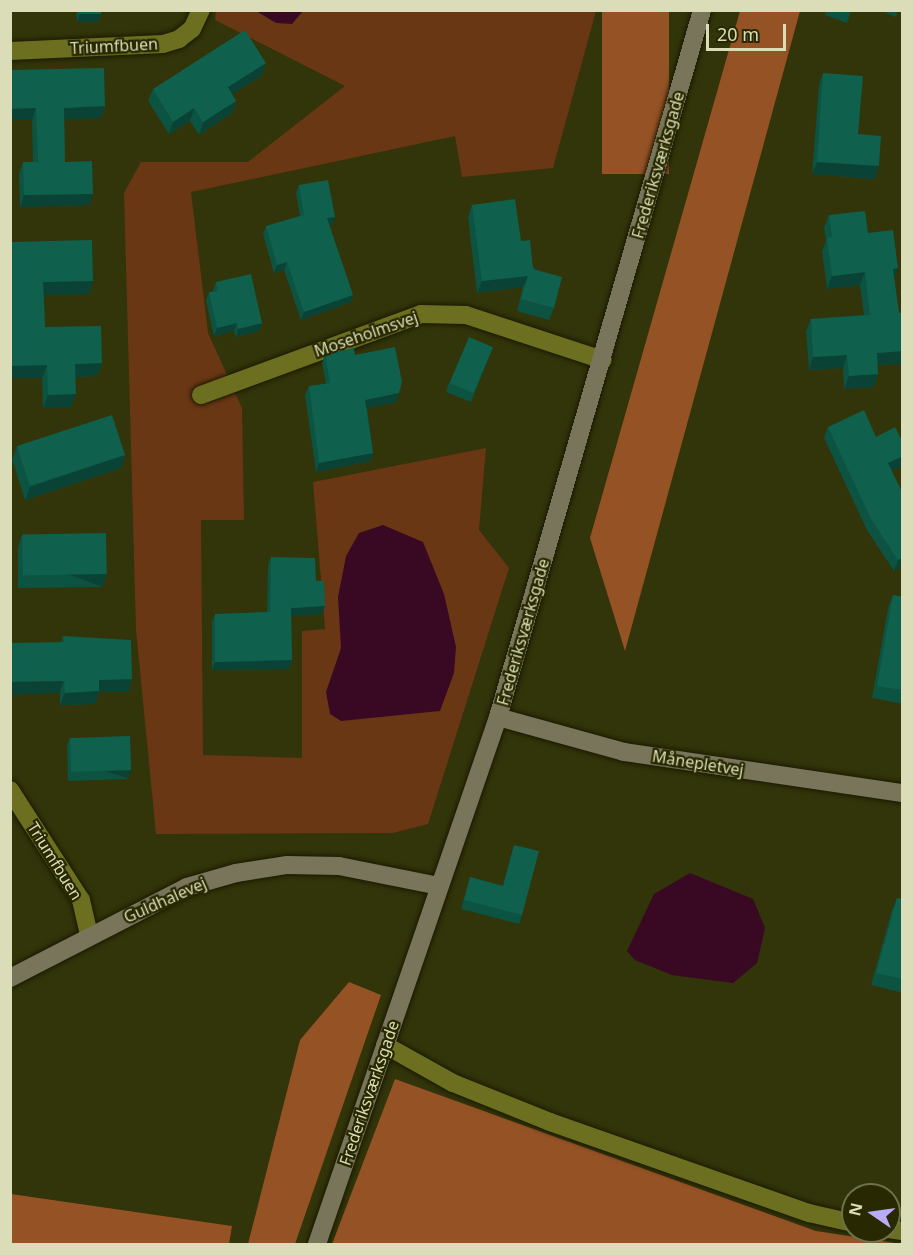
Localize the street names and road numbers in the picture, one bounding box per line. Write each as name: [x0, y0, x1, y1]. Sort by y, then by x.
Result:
street label: Triumfbuen: [70, 34, 158, 58]
street label: Frederiksværksgade: [628, 89, 688, 241]
street label: Moseholmsvej: [312, 307, 420, 361]
street label: Frederiksværksgade: [493, 556, 553, 708]
street label: Månepletvej: [651, 746, 745, 780]
street label: Triumfbuen: [24, 819, 86, 903]
street label: Guldhalevej: [121, 873, 209, 927]
street label: Frederiksværksgade: [335, 1018, 403, 1168]

